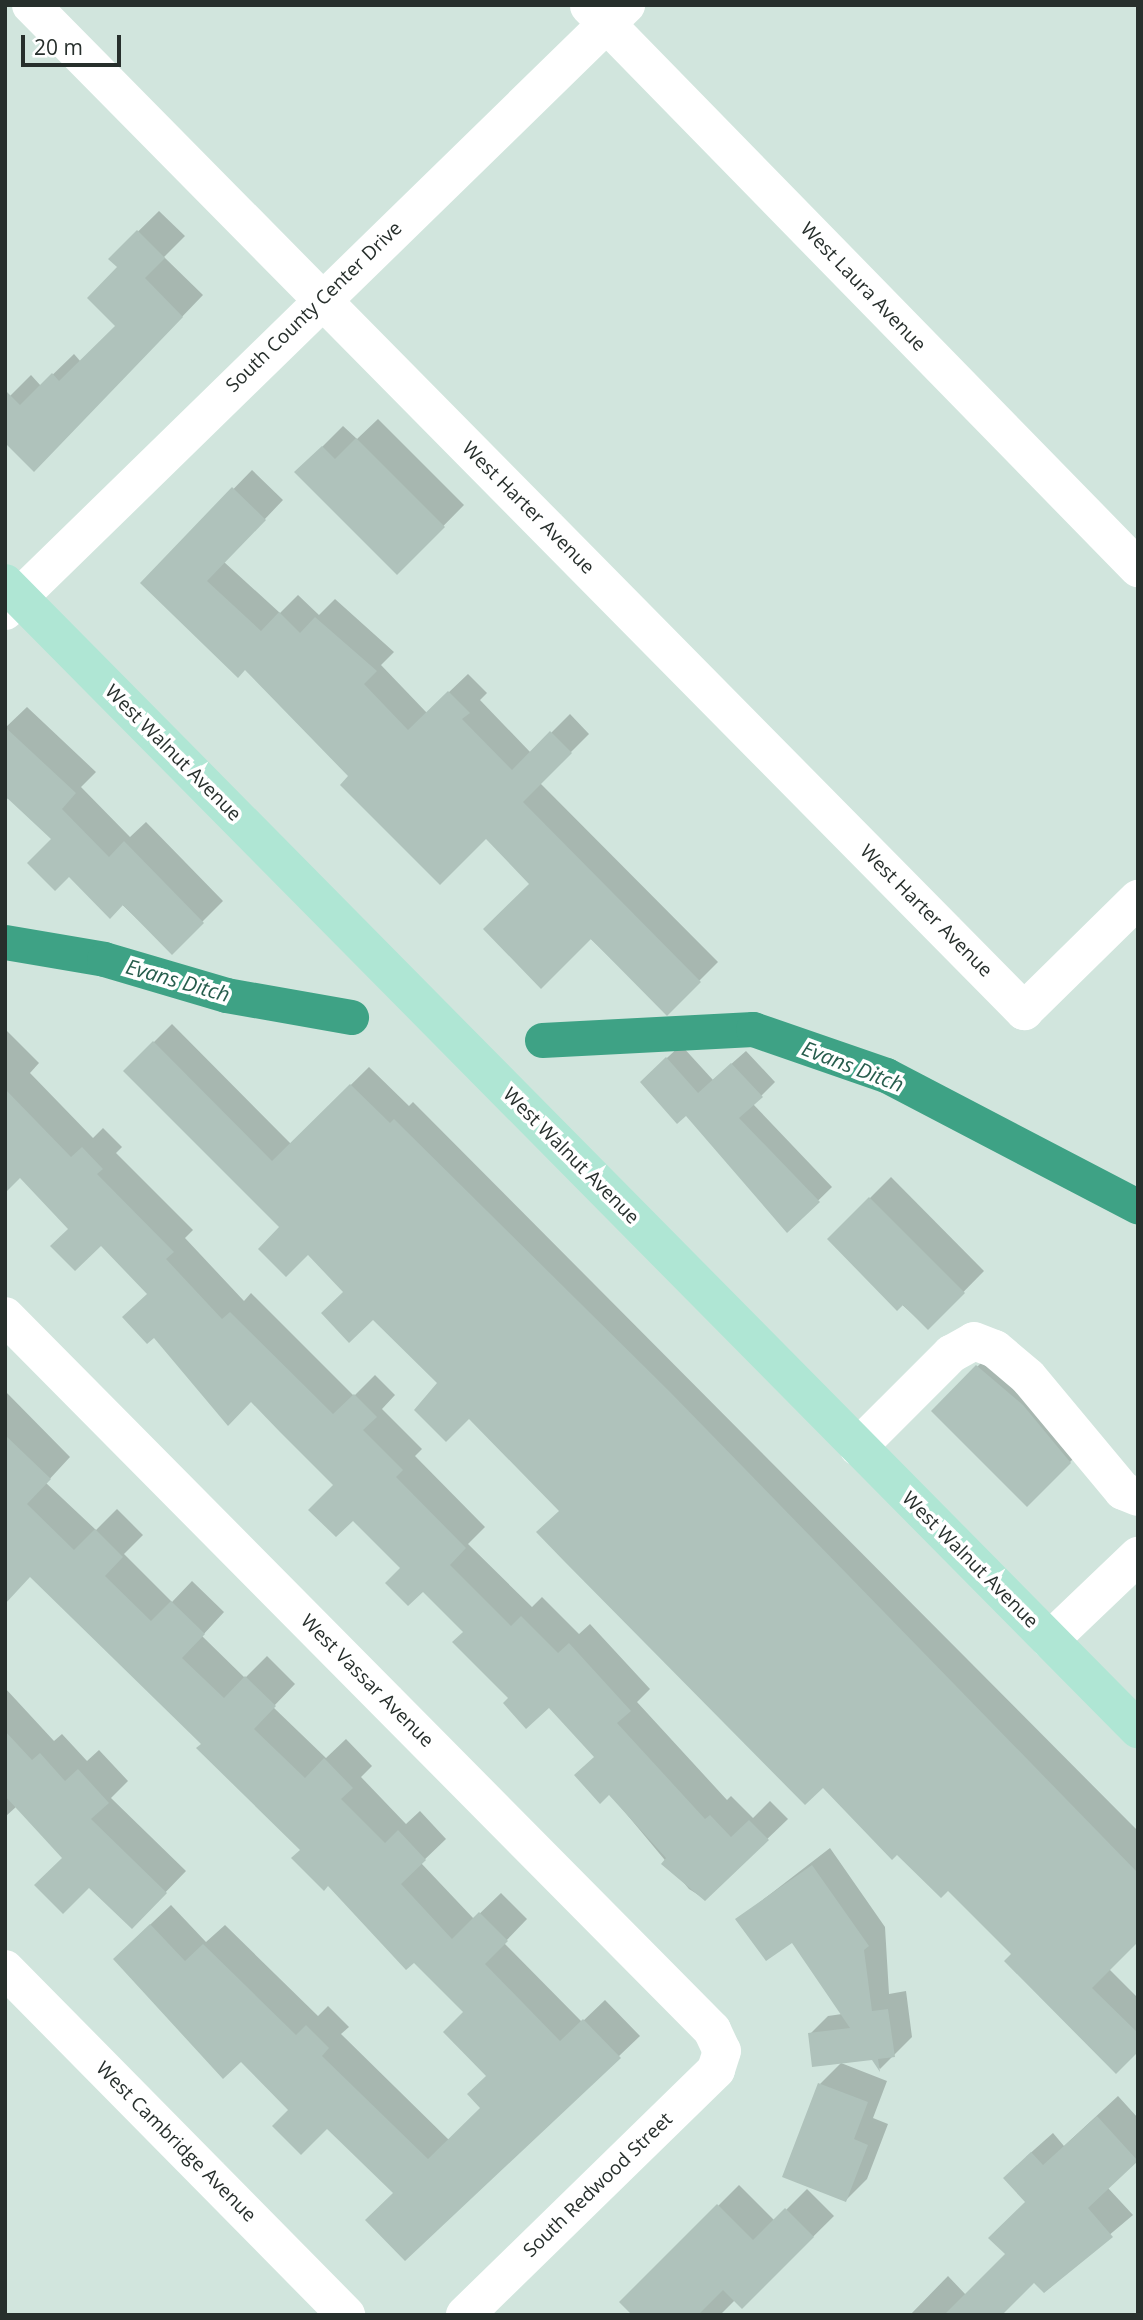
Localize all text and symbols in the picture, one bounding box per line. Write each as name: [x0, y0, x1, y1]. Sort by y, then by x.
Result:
scale bar: [24, 21, 124, 65]
text: 20 m: [34, 33, 83, 61]
street label: South County Center Drive: [221, 217, 407, 397]
street label: West Laura Avenue: [796, 218, 930, 356]
street label: West Harter Avenue: [457, 437, 599, 579]
street label: West Walnut Avenue: [100, 680, 246, 826]
street label: West Harter Avenue: [855, 840, 997, 982]
water label: Evans Ditch: [123, 953, 233, 1007]
water label: Evans Ditch: [799, 1035, 907, 1097]
street label: West Walnut Avenue: [498, 1083, 644, 1229]
street label: West Walnut Avenue: [897, 1487, 1043, 1633]
street label: West Vassar Avenue: [296, 1610, 438, 1752]
street label: West Cambridge Avenue: [91, 2057, 261, 2227]
street label: South Redwood Street: [519, 2108, 677, 2262]

